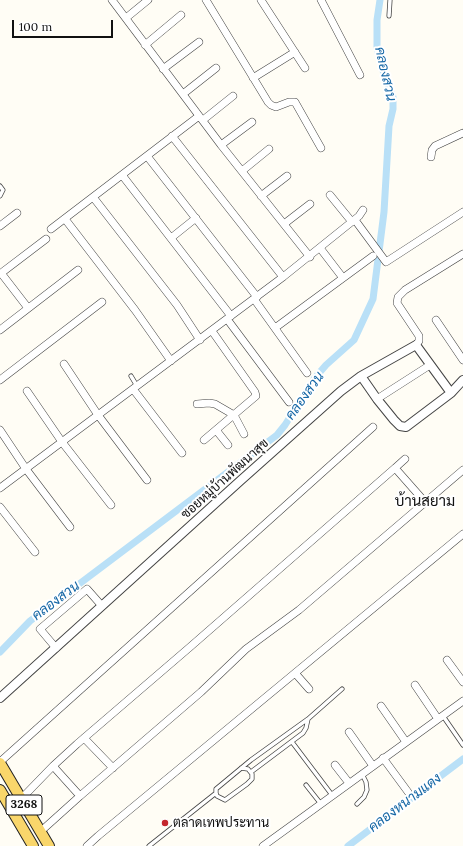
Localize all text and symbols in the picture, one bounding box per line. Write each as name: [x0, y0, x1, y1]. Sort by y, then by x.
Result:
scale bar: [14, 12, 115, 38]
text: 100 m: [19, 19, 52, 34]
water label: คลองสวน: [371, 45, 399, 103]
water label: คลองสวน: [282, 369, 328, 423]
street label: ซอยหมู่บ้านพัฒนาสุข: [178, 436, 272, 522]
district label: บ้านสยาม: [395, 493, 455, 511]
water label: คลองสวน: [29, 578, 83, 624]
water label: คลองหนามแดง: [365, 770, 445, 836]
road number: 3268: [6, 795, 42, 815]
place label: ตลาดเทพประทาน: [173, 815, 269, 831]
marker: ตลาดเทพประทาน: [160, 818, 170, 828]

